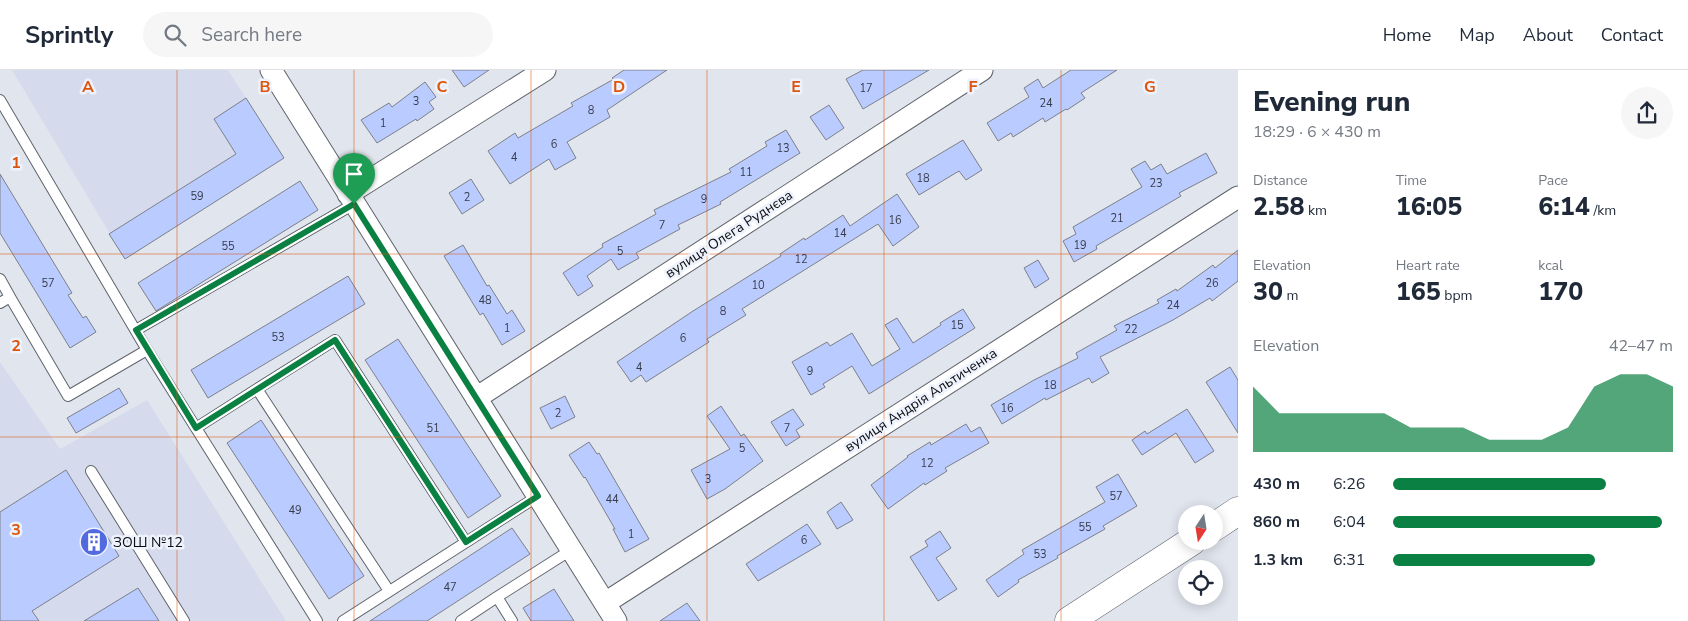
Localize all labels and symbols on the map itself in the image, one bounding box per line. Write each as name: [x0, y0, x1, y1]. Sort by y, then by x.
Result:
text: A: [82, 76, 94, 98]
text: B: [259, 76, 271, 98]
text: C: [437, 76, 448, 98]
text: D: [613, 76, 625, 98]
text: E: [791, 76, 801, 98]
text: F: [969, 76, 978, 98]
text: G: [1144, 76, 1156, 98]
house number: 17: [859, 81, 873, 96]
house number: 3: [413, 94, 419, 109]
house number: 24: [1039, 96, 1053, 111]
house number: 8: [588, 103, 595, 118]
house number: 1: [380, 116, 386, 131]
house number: 6: [551, 137, 558, 152]
house number: 13: [776, 141, 790, 156]
house number: 4: [511, 150, 518, 165]
text: 1: [11, 152, 21, 174]
pin: [333, 153, 375, 204]
house number: 11: [739, 165, 753, 180]
house number: 18: [916, 171, 930, 186]
house number: 23: [1149, 176, 1163, 191]
street label: вулиця Олега Руднєва: [662, 186, 796, 282]
house number: 59: [190, 189, 204, 204]
house number: 2: [464, 190, 470, 205]
house number: 9: [701, 192, 707, 207]
house number: 21: [1110, 211, 1124, 226]
house number: 16: [888, 213, 902, 228]
house number: 7: [659, 218, 665, 233]
house number: 14: [833, 226, 847, 241]
house number: 19: [1073, 238, 1087, 253]
house number: 55: [221, 239, 235, 254]
house number: 5: [617, 244, 624, 259]
house number: 12: [794, 252, 808, 267]
house number: 57: [41, 276, 55, 291]
house number: 26: [1205, 276, 1219, 291]
house number: 10: [751, 278, 765, 293]
house number: 48: [478, 293, 492, 308]
house number: 24: [1166, 298, 1180, 313]
house number: 8: [720, 304, 727, 319]
house number: 15: [950, 318, 964, 333]
house number: 1: [504, 321, 510, 336]
house number: 22: [1124, 322, 1138, 337]
house number: 53: [271, 330, 285, 345]
house number: 6: [680, 331, 687, 346]
text: 2: [11, 335, 21, 357]
street label: вулиця Андрія Альтиченка: [841, 344, 1001, 456]
house number: 4: [636, 360, 643, 375]
house number: 9: [807, 364, 813, 379]
house number: 18: [1043, 378, 1057, 393]
house number: 16: [1000, 401, 1014, 416]
house number: 2: [555, 406, 561, 421]
house number: 51: [426, 421, 440, 436]
house number: 7: [784, 421, 790, 436]
house number: 5: [739, 441, 746, 456]
house number: 12: [920, 456, 934, 471]
house number: 3: [705, 472, 711, 487]
house number: 57: [1109, 489, 1123, 504]
house number: 44: [605, 492, 619, 507]
house number: 49: [288, 503, 302, 518]
north arrow: [1178, 505, 1222, 550]
text: 3: [11, 519, 21, 541]
house number: 55: [1078, 520, 1092, 535]
building icon: ЗОШ №12: [79, 527, 109, 557]
house number: 1: [628, 527, 634, 542]
place label: ЗОШ №12: [113, 533, 183, 552]
house number: 6: [801, 533, 808, 548]
house number: 53: [1033, 547, 1047, 562]
house number: 47: [443, 580, 457, 595]

